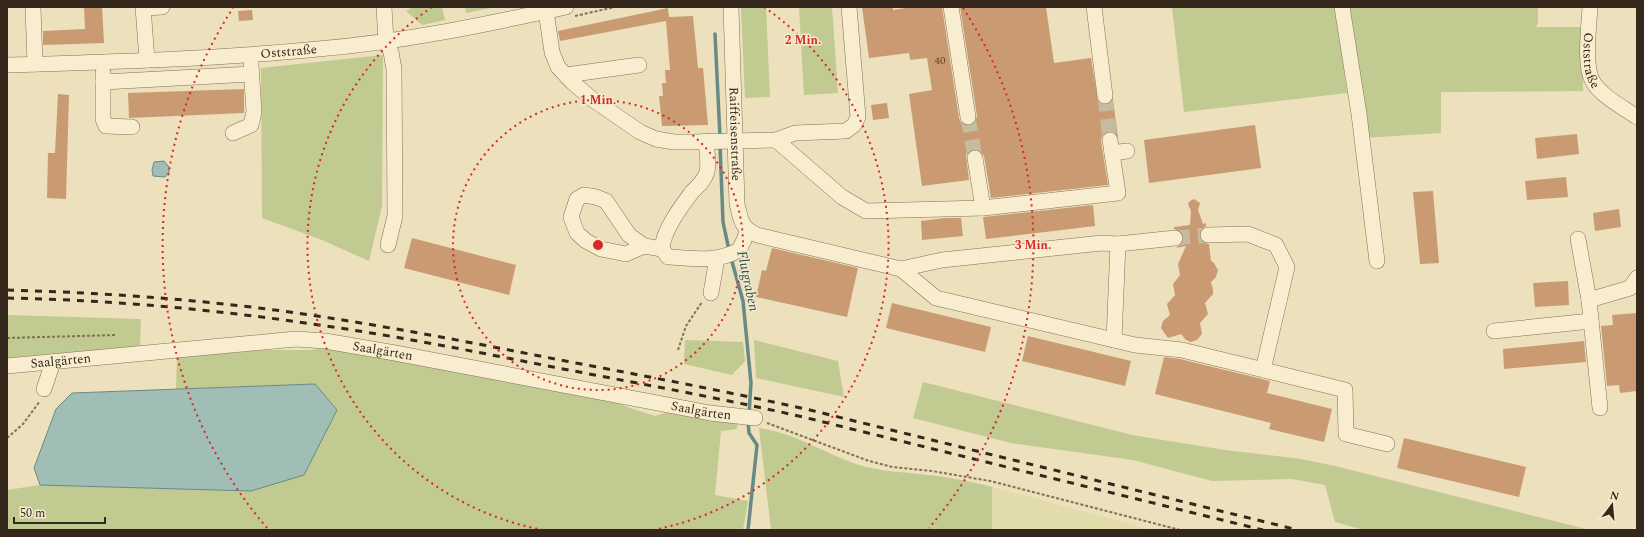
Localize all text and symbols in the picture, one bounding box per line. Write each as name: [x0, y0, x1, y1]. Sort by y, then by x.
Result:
text: 2 Min.: [785, 31, 821, 50]
street label: Oststraße: [1578, 32, 1605, 93]
street label: Oststraße: [260, 39, 318, 64]
house number: 40: [935, 52, 946, 69]
street label: Raiffeisenstraße: [723, 87, 746, 181]
text: 1 Min.: [580, 91, 616, 110]
text: 3 Min.: [1015, 236, 1051, 255]
centre of rings: [591, 238, 605, 252]
water label: Flutgraben: [731, 249, 765, 314]
street label: Saalgärten: [351, 336, 415, 366]
street label: Saalgärten: [30, 348, 92, 374]
street label: Saalgärten: [669, 396, 733, 425]
north arrow: [1592, 485, 1632, 525]
text: N: [1608, 486, 1621, 505]
scale bar: [14, 499, 105, 525]
text: 50 m: [20, 504, 45, 523]

